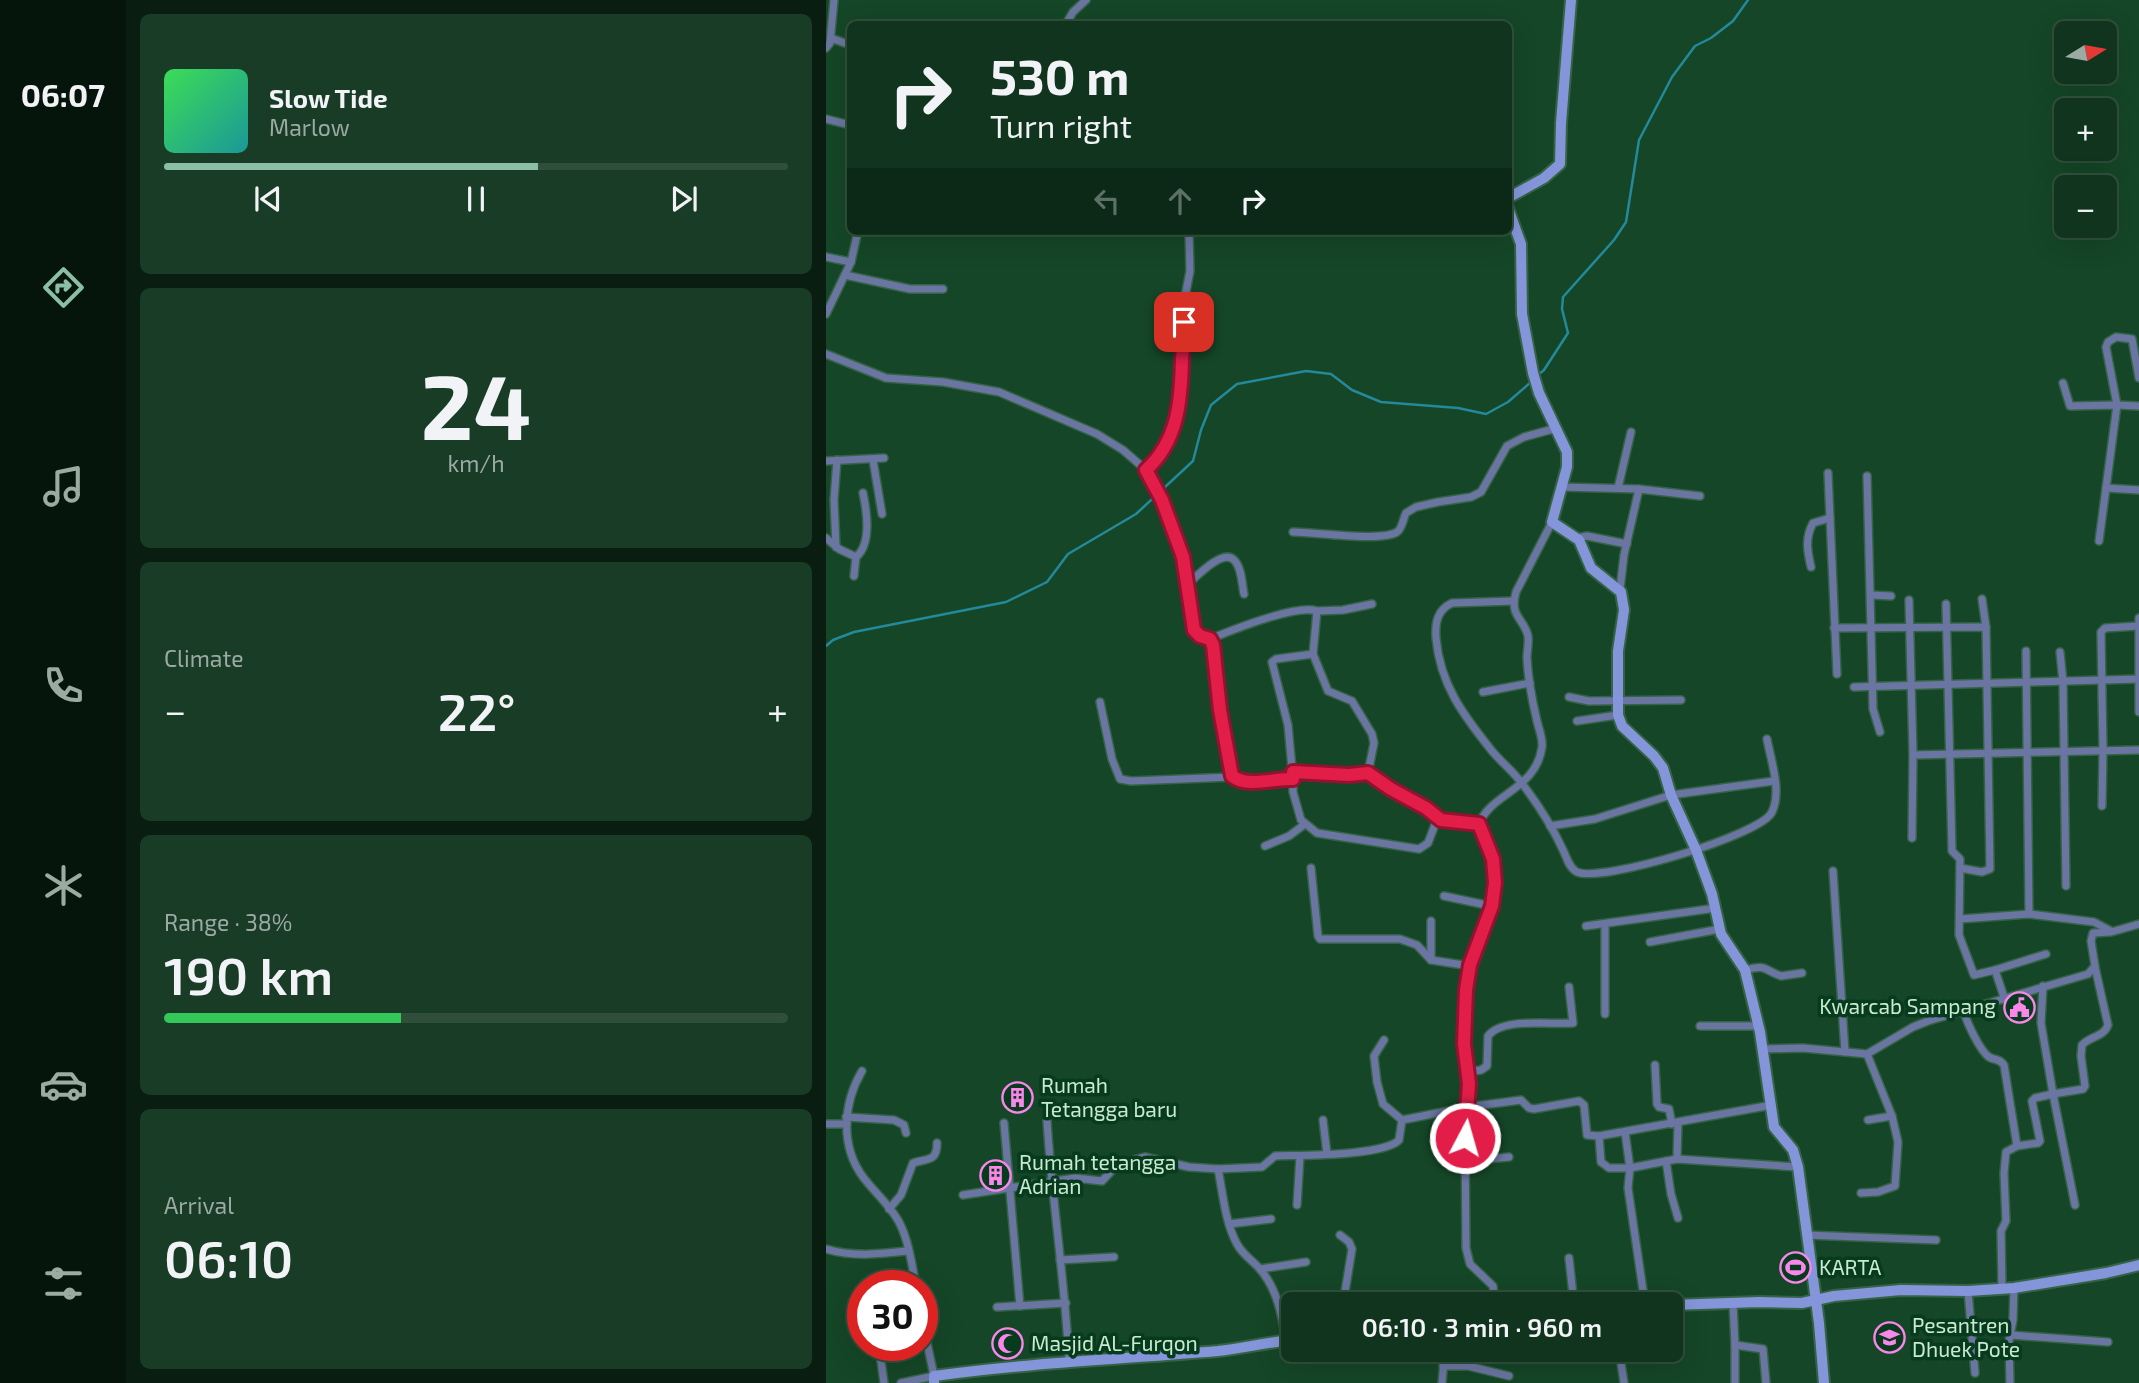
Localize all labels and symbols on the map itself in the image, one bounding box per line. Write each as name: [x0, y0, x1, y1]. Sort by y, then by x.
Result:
north arrow: [2054, 21, 2118, 84]
pin: [1154, 292, 1214, 352]
public building icon: Kwarcab Sampang: [2002, 990, 2036, 1024]
place label: Kwarcab Sampang: [1819, 993, 1996, 1018]
place label: Rumah Tetangga baru: [1041, 1072, 1177, 1121]
building icon: Rumah Tetangga baru: [1001, 1081, 1035, 1115]
position arrow: [1428, 1101, 1502, 1175]
place label: Rumah tetangga Adrian: [1019, 1149, 1176, 1198]
building icon: Rumah tetangga Adrian: [979, 1158, 1013, 1192]
sports icon: KARTA: [1779, 1251, 1813, 1285]
place label: KARTA: [1819, 1254, 1881, 1279]
speed limit sign: 30: [847, 1270, 938, 1361]
place label: Pesantren Dhuek Pote: [1912, 1312, 2020, 1361]
school or university icon: Pesantren Dhuek Pote: [1872, 1321, 1906, 1355]
mosque icon: Masjid AL-Furqon: [991, 1327, 1025, 1361]
place label: Masjid AL-Furqon: [1031, 1330, 1198, 1356]

